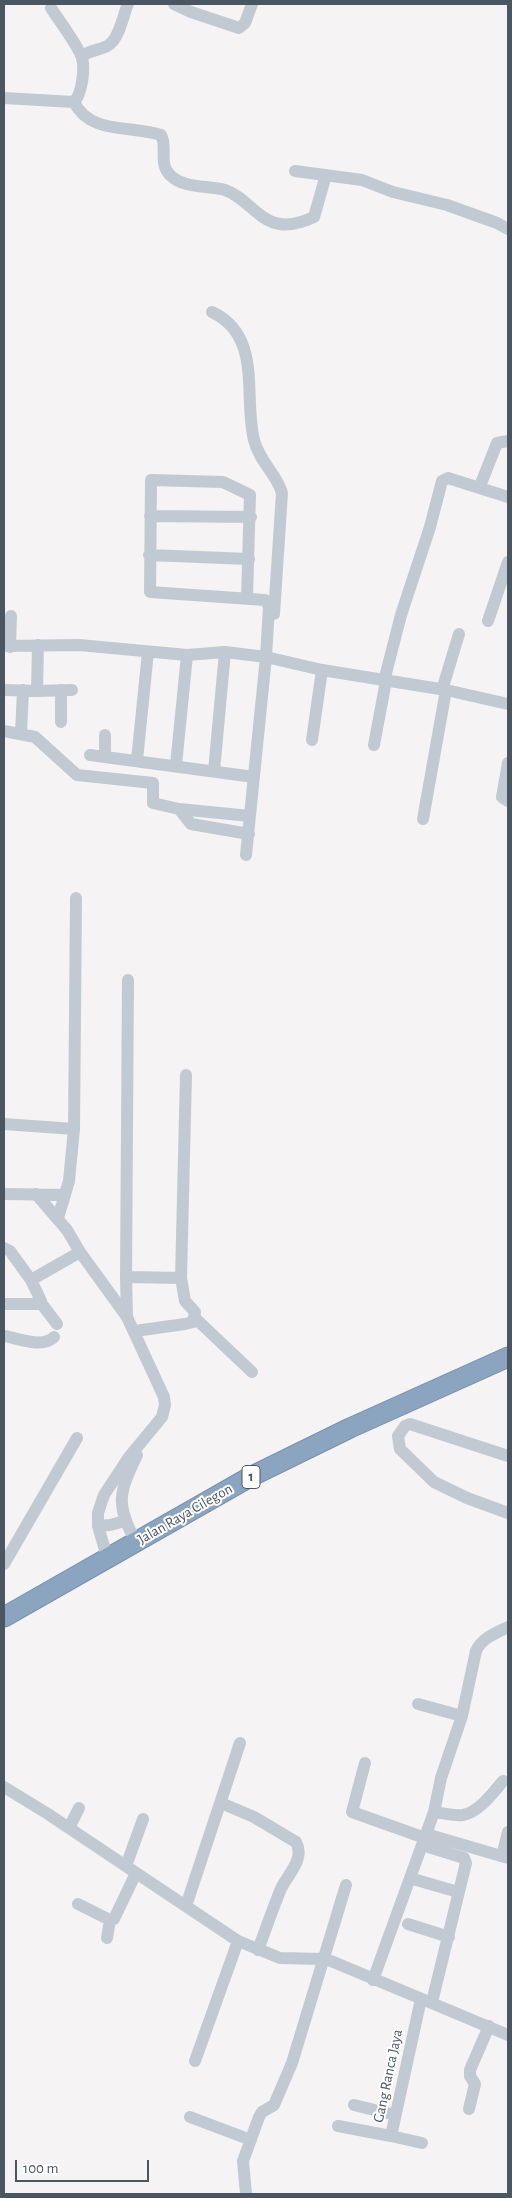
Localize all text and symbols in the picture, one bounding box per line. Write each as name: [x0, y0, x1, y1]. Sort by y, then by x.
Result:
road number: 1: [242, 1465, 260, 1488]
street label: Jalan Raya Cilegon: [134, 1480, 236, 1548]
street label: Gang Ranca Jaya: [369, 2028, 407, 2124]
scale bar: [18, 2150, 151, 2182]
text: 100 m: [23, 2161, 58, 2176]

